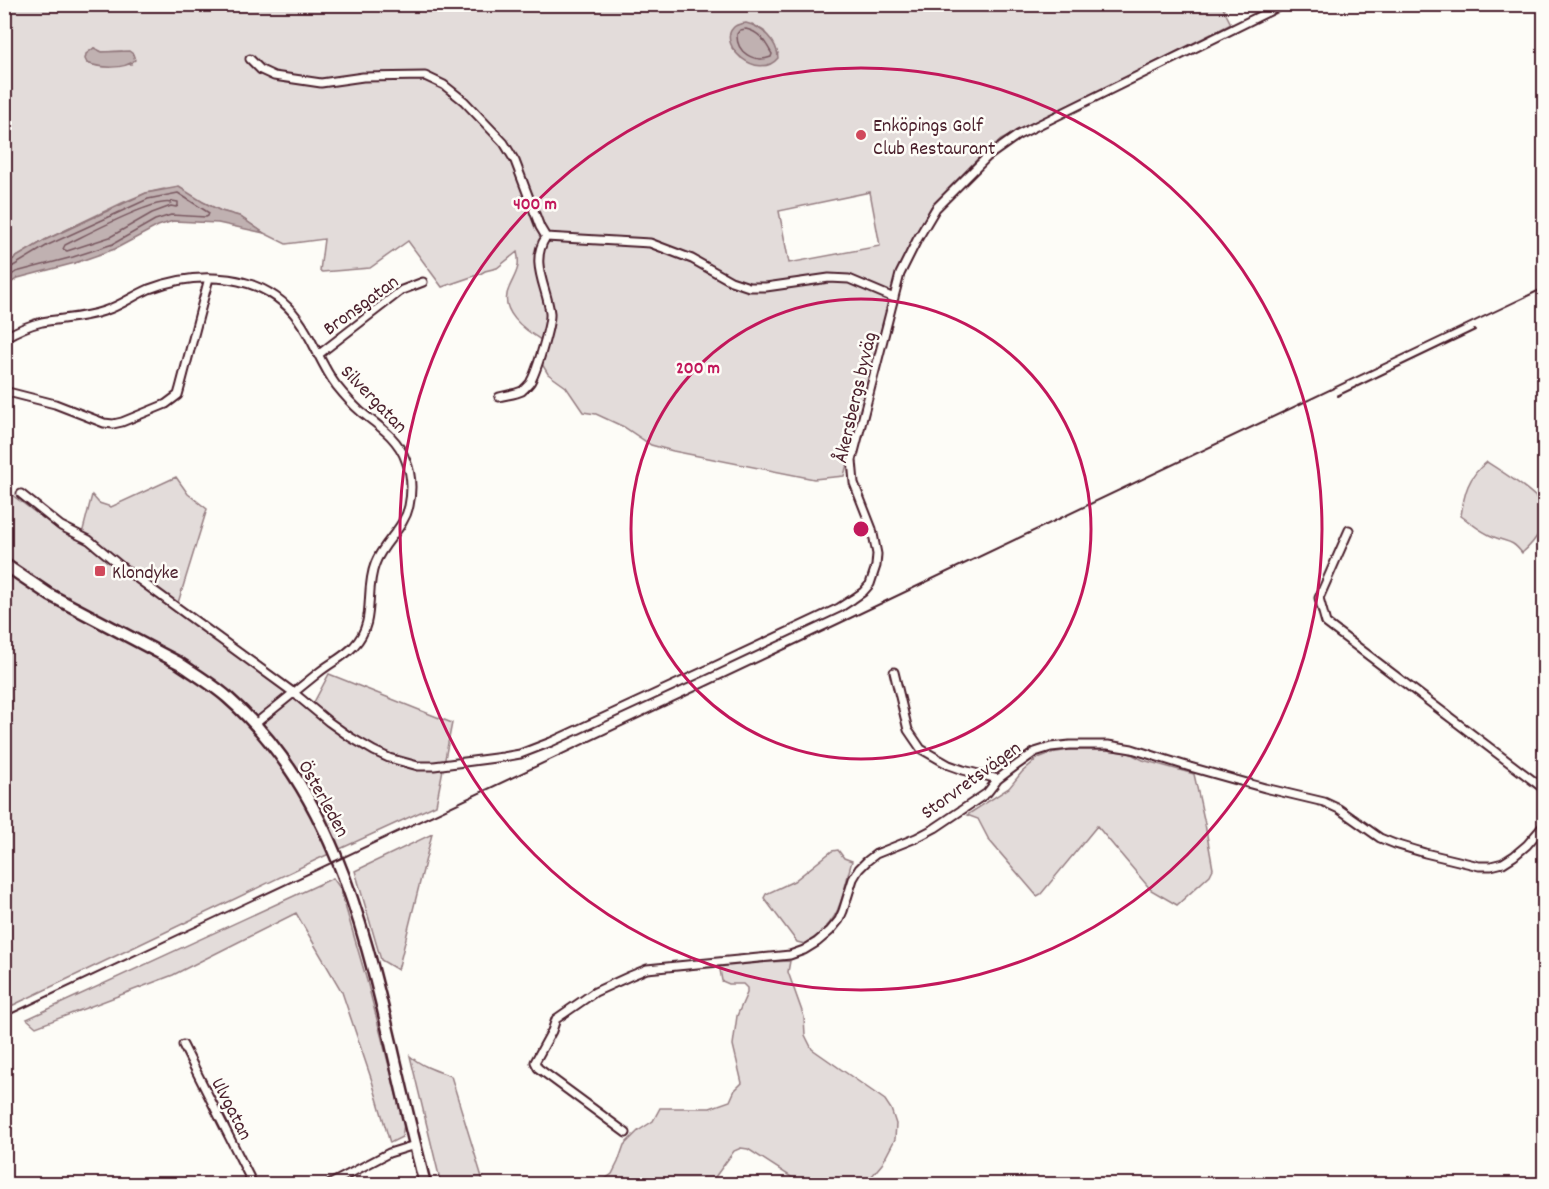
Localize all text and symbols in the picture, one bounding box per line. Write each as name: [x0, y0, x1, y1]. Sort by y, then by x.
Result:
place label: Enköpings Golf Club Restaurant: [873, 113, 995, 164]
marker: Enköpings Golf Club Restaurant: [854, 128, 868, 142]
text: 400 m: [513, 193, 557, 218]
street label: Bronsgatan: [318, 269, 405, 344]
street label: Åkersbergs byväg: [828, 329, 886, 466]
text: 200 m: [676, 357, 720, 382]
street label: Silvergatan: [333, 359, 413, 441]
centre of rings: [851, 519, 871, 539]
place label: Klondyke: [112, 560, 179, 588]
marker: Klondyke: [93, 564, 107, 578]
street label: Storvretsvägen: [916, 735, 1028, 827]
street label: Österleden: [290, 756, 355, 843]
street label: Ulvgatan: [203, 1073, 258, 1146]

